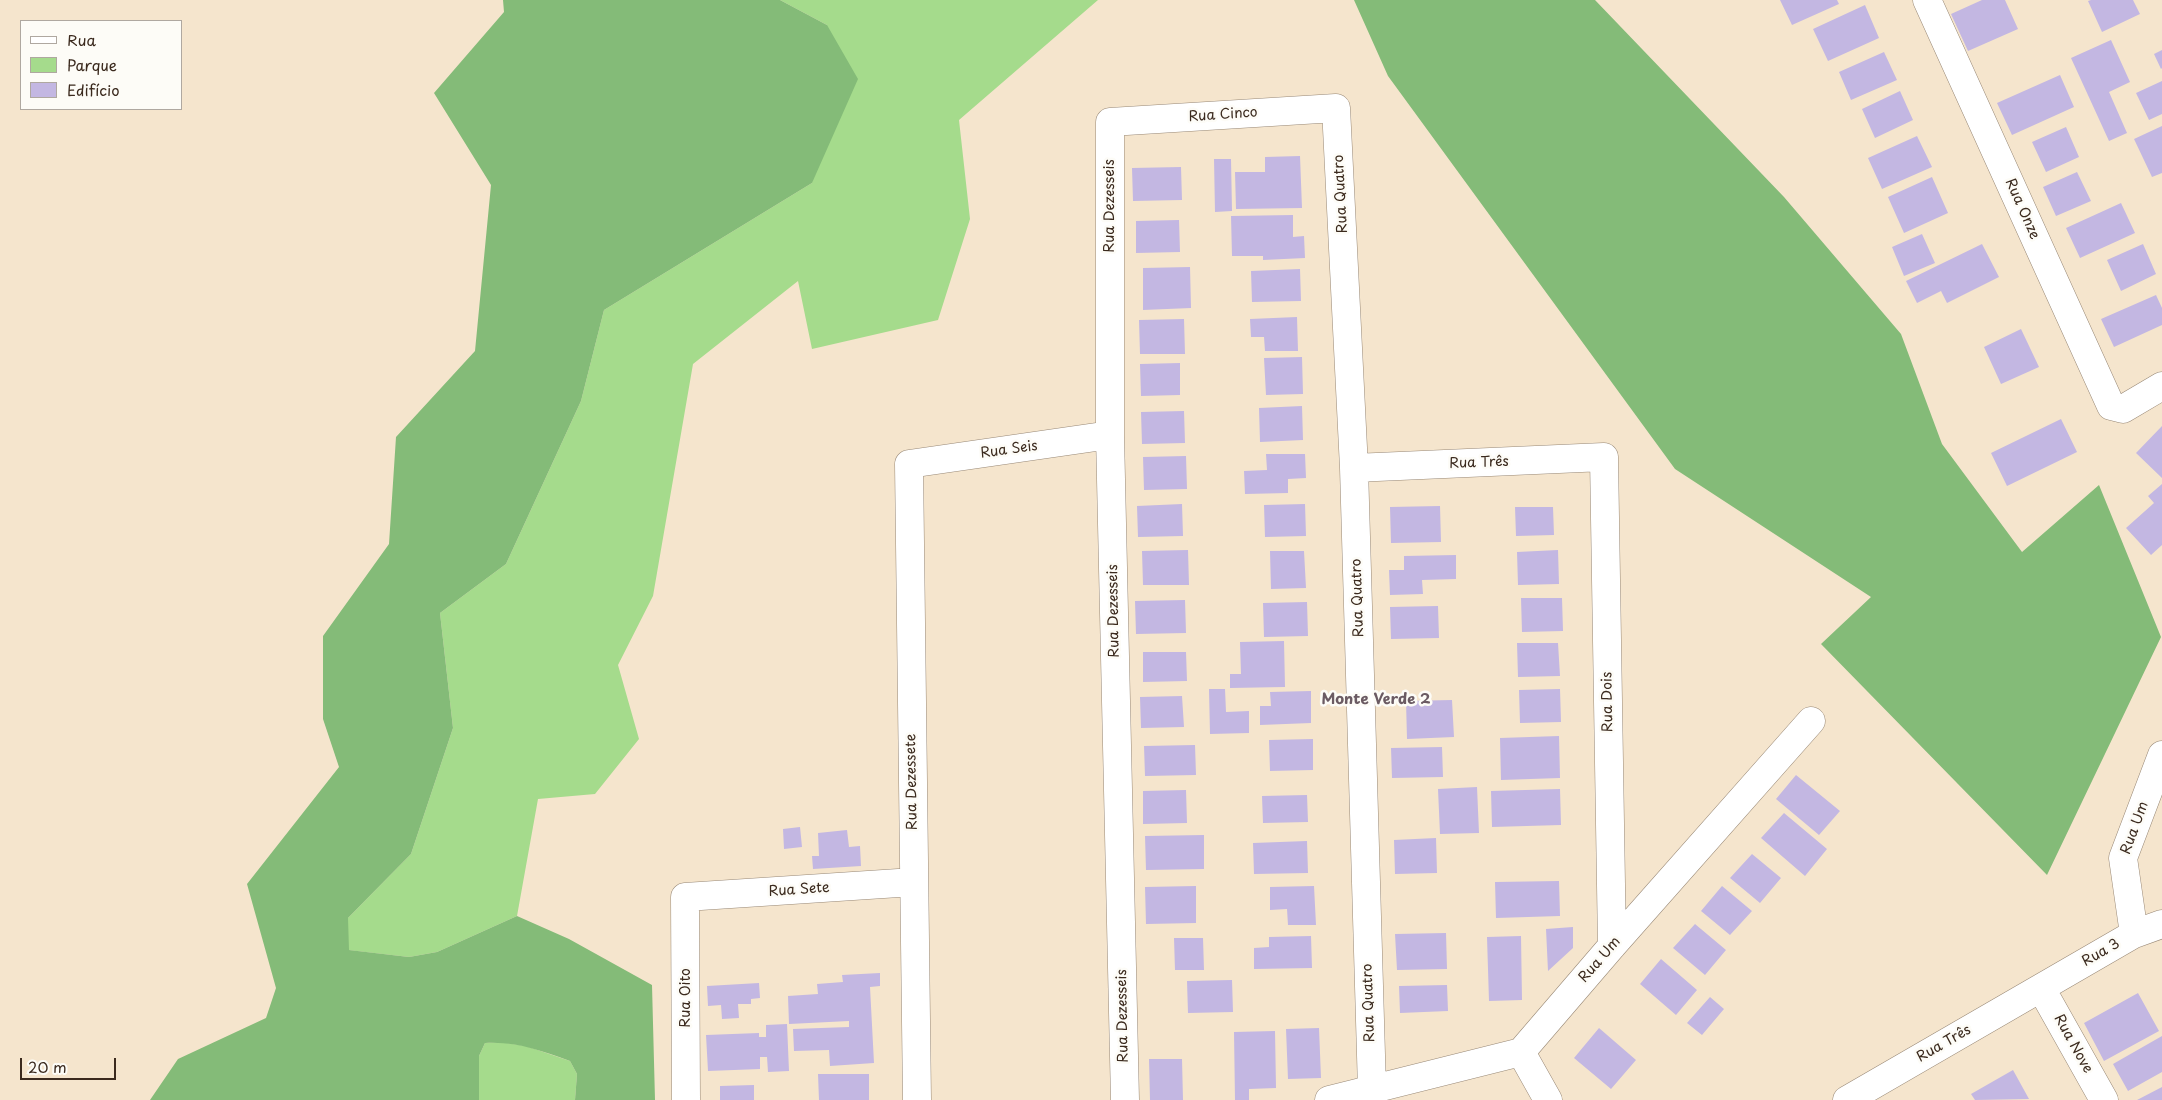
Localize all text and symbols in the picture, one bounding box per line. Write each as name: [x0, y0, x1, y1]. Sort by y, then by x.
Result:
legend: [20, 20, 182, 110]
text: Rua: [67, 28, 96, 51]
text: Parque: [67, 53, 117, 76]
text: Edifício: [67, 78, 120, 101]
street label: Rua Cinco: [1188, 104, 1258, 126]
street label: Rua Quatro: [1331, 154, 1351, 234]
street label: Rua Dezesseis: [1102, 159, 1118, 253]
street label: Rua Onze: [2001, 176, 2043, 242]
street label: Rua Seis: [979, 438, 1039, 462]
street label: Rua Três: [1449, 454, 1509, 472]
street label: Rua Quatro: [1348, 558, 1368, 638]
street label: Rua Dezesseis: [1105, 564, 1123, 658]
street label: Rua Dois: [1599, 672, 1617, 732]
district label: Monte Verde 2: [1321, 691, 1431, 709]
street label: Rua Dezessete: [903, 734, 921, 830]
street label: Rua Um: [2118, 799, 2152, 857]
street label: Rua Sete: [768, 879, 830, 901]
street label: Rua Um: [1576, 934, 1624, 986]
street label: Rua 3: [2079, 936, 2123, 970]
street label: Rua Quatro: [1359, 963, 1379, 1043]
street label: Rua Oito: [678, 968, 694, 1028]
street label: Rua Dezesseis: [1114, 969, 1132, 1063]
street label: Rua Nove: [2050, 1012, 2096, 1076]
street label: Rua Três: [1914, 1022, 1974, 1066]
scale bar: [22, 1048, 119, 1080]
text: 20 m: [28, 1055, 67, 1078]

